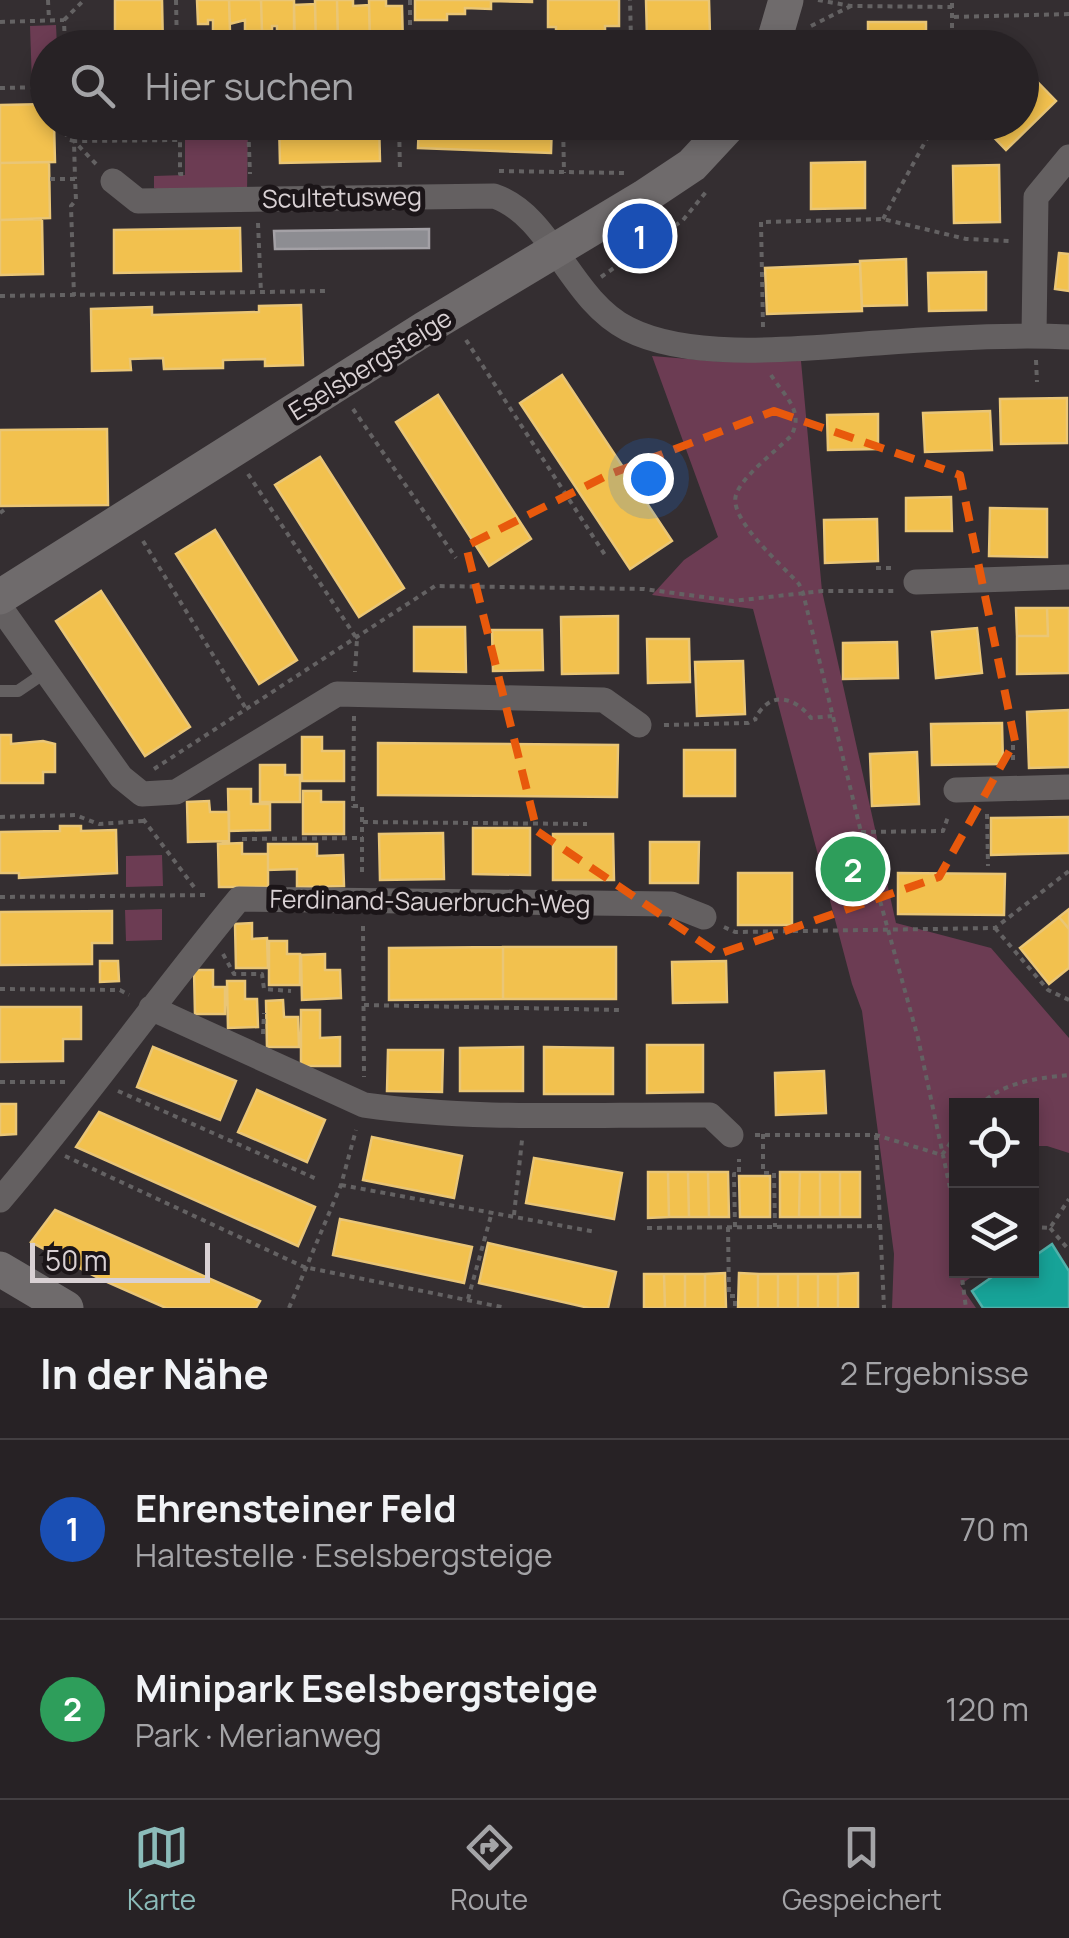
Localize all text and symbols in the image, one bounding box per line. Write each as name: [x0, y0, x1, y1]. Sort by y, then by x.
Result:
search box: [30, 30, 1039, 140]
icon: search: [65, 58, 120, 113]
text: Hier suchen: [145, 59, 354, 111]
street label: Scultetusweg: [262, 178, 422, 216]
pin: 1: [608, 198, 672, 274]
street label: Eselsbergsteige: [282, 300, 458, 428]
your location: [623, 453, 674, 504]
pin: 2: [820, 832, 886, 906]
street label: Ferdinand-Sauerbruch-Weg: [269, 881, 591, 921]
map controls: [949, 1098, 1039, 1278]
button: locate: [949, 1098, 1039, 1188]
button: layers: [949, 1188, 1039, 1278]
scale bar: [30, 1238, 210, 1282]
text: 50 m: [45, 1241, 108, 1279]
text: In der Nähe: [40, 1344, 269, 1402]
text: 2 Ergebnisse: [840, 1351, 1029, 1395]
text: Ehrensteiner Feld: [135, 1481, 457, 1533]
text: 1: [65, 1507, 80, 1551]
text: 70 m: [960, 1507, 1029, 1551]
text: Haltestelle · Eselsbergsteige: [135, 1533, 553, 1577]
text: Minipark Eselsbergsteige: [135, 1661, 598, 1713]
text: 2: [63, 1687, 82, 1731]
text: 120 m: [945, 1687, 1029, 1731]
text: Park · Merianweg: [135, 1713, 382, 1757]
tab: Karte: [127, 1820, 196, 1918]
tab: Route: [450, 1820, 528, 1918]
tab: Gespeichert: [782, 1820, 942, 1918]

